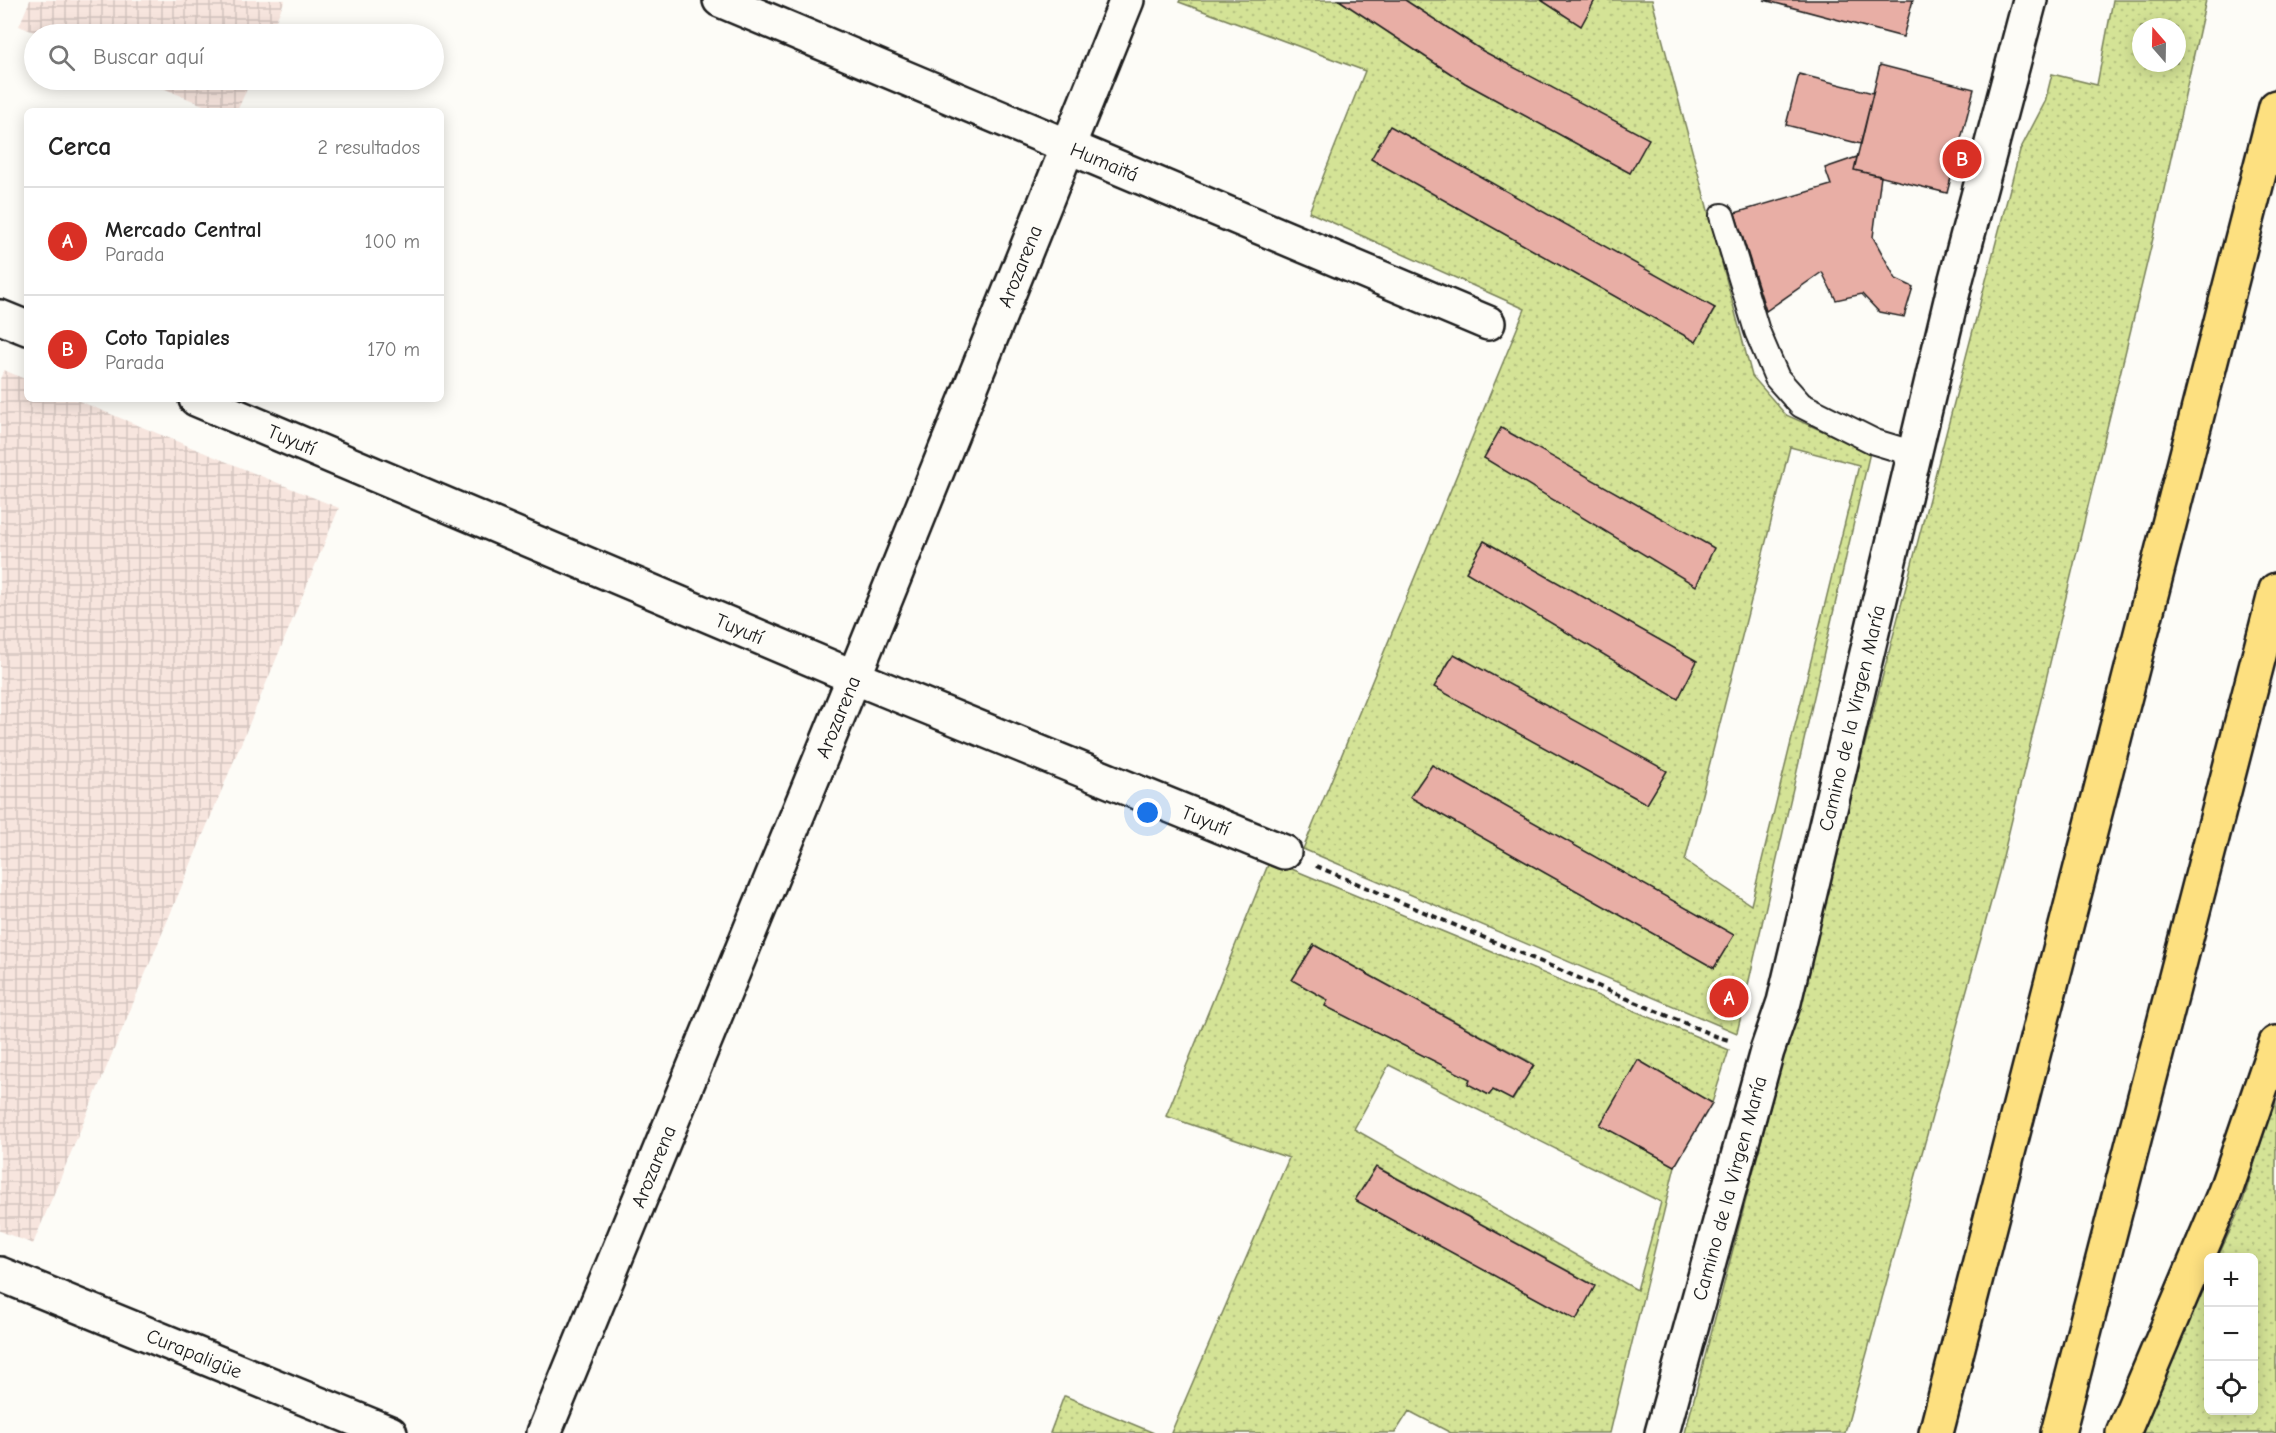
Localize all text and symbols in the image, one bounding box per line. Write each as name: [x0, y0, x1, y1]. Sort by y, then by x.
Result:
north arrow: [2132, 18, 2186, 72]
search box: [24, 24, 444, 90]
icon: search: [45, 41, 78, 74]
text: Buscar aquí: [93, 44, 204, 70]
text: Cerca: [48, 132, 112, 162]
text: 2 resultados: [318, 136, 420, 159]
pin: B: [1942, 136, 1982, 182]
street label: Humaitá: [1067, 137, 1142, 186]
text: Mercado Central: [105, 217, 262, 243]
street label: Arozarena: [993, 222, 1047, 311]
text: A: [62, 230, 73, 253]
text: 100 m: [365, 230, 420, 253]
text: Parada: [105, 243, 164, 266]
text: Coto Tapiales: [105, 325, 230, 351]
text: B: [61, 338, 74, 361]
text: 170 m: [367, 338, 420, 361]
text: Parada: [105, 351, 164, 374]
street label: Tuyutí: [264, 419, 320, 460]
street label: Camino de la Virgen María: [1814, 603, 1890, 833]
street label: Tuyutí: [712, 608, 767, 649]
street label: Arozarena: [811, 672, 865, 761]
your location: [1133, 798, 1162, 827]
street label: Tuyutí: [1178, 800, 1234, 840]
pin: A: [1710, 976, 1748, 1020]
street label: Camino de la Virgen María: [1688, 1073, 1771, 1303]
street label: Arozarena: [626, 1122, 680, 1211]
map controls: [2204, 1253, 2258, 1415]
button: +: [2204, 1253, 2258, 1307]
button: −: [2204, 1307, 2258, 1361]
street label: Curapaligüe: [143, 1324, 246, 1383]
button: locate: [2204, 1361, 2258, 1415]

